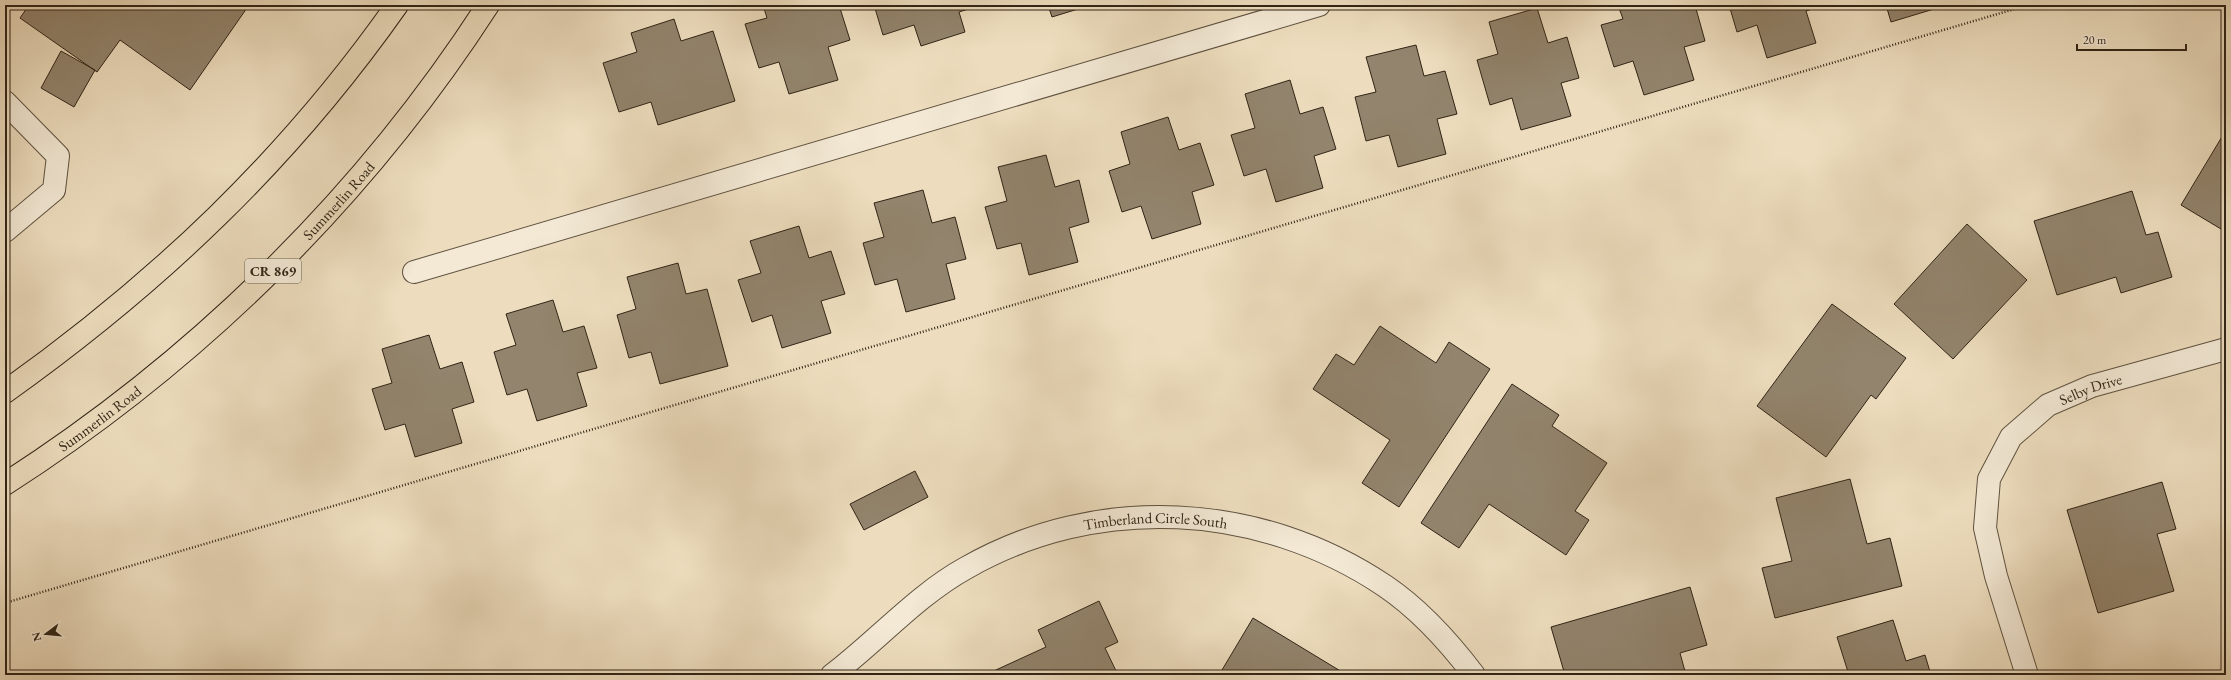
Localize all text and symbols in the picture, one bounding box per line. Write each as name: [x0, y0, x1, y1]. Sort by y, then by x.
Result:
scale bar: [2077, 26, 2186, 52]
text: 20 m: [2083, 32, 2107, 48]
street label: Summerlin Road: [298, 157, 378, 243]
road number: CR 869: [245, 259, 301, 283]
street label: Selby Drive: [2056, 369, 2124, 409]
street label: Summerlin Road: [54, 381, 145, 455]
street label: Timberland Circle South: [1082, 507, 1229, 534]
north arrow: [26, 614, 66, 654]
text: N: [28, 630, 44, 643]

